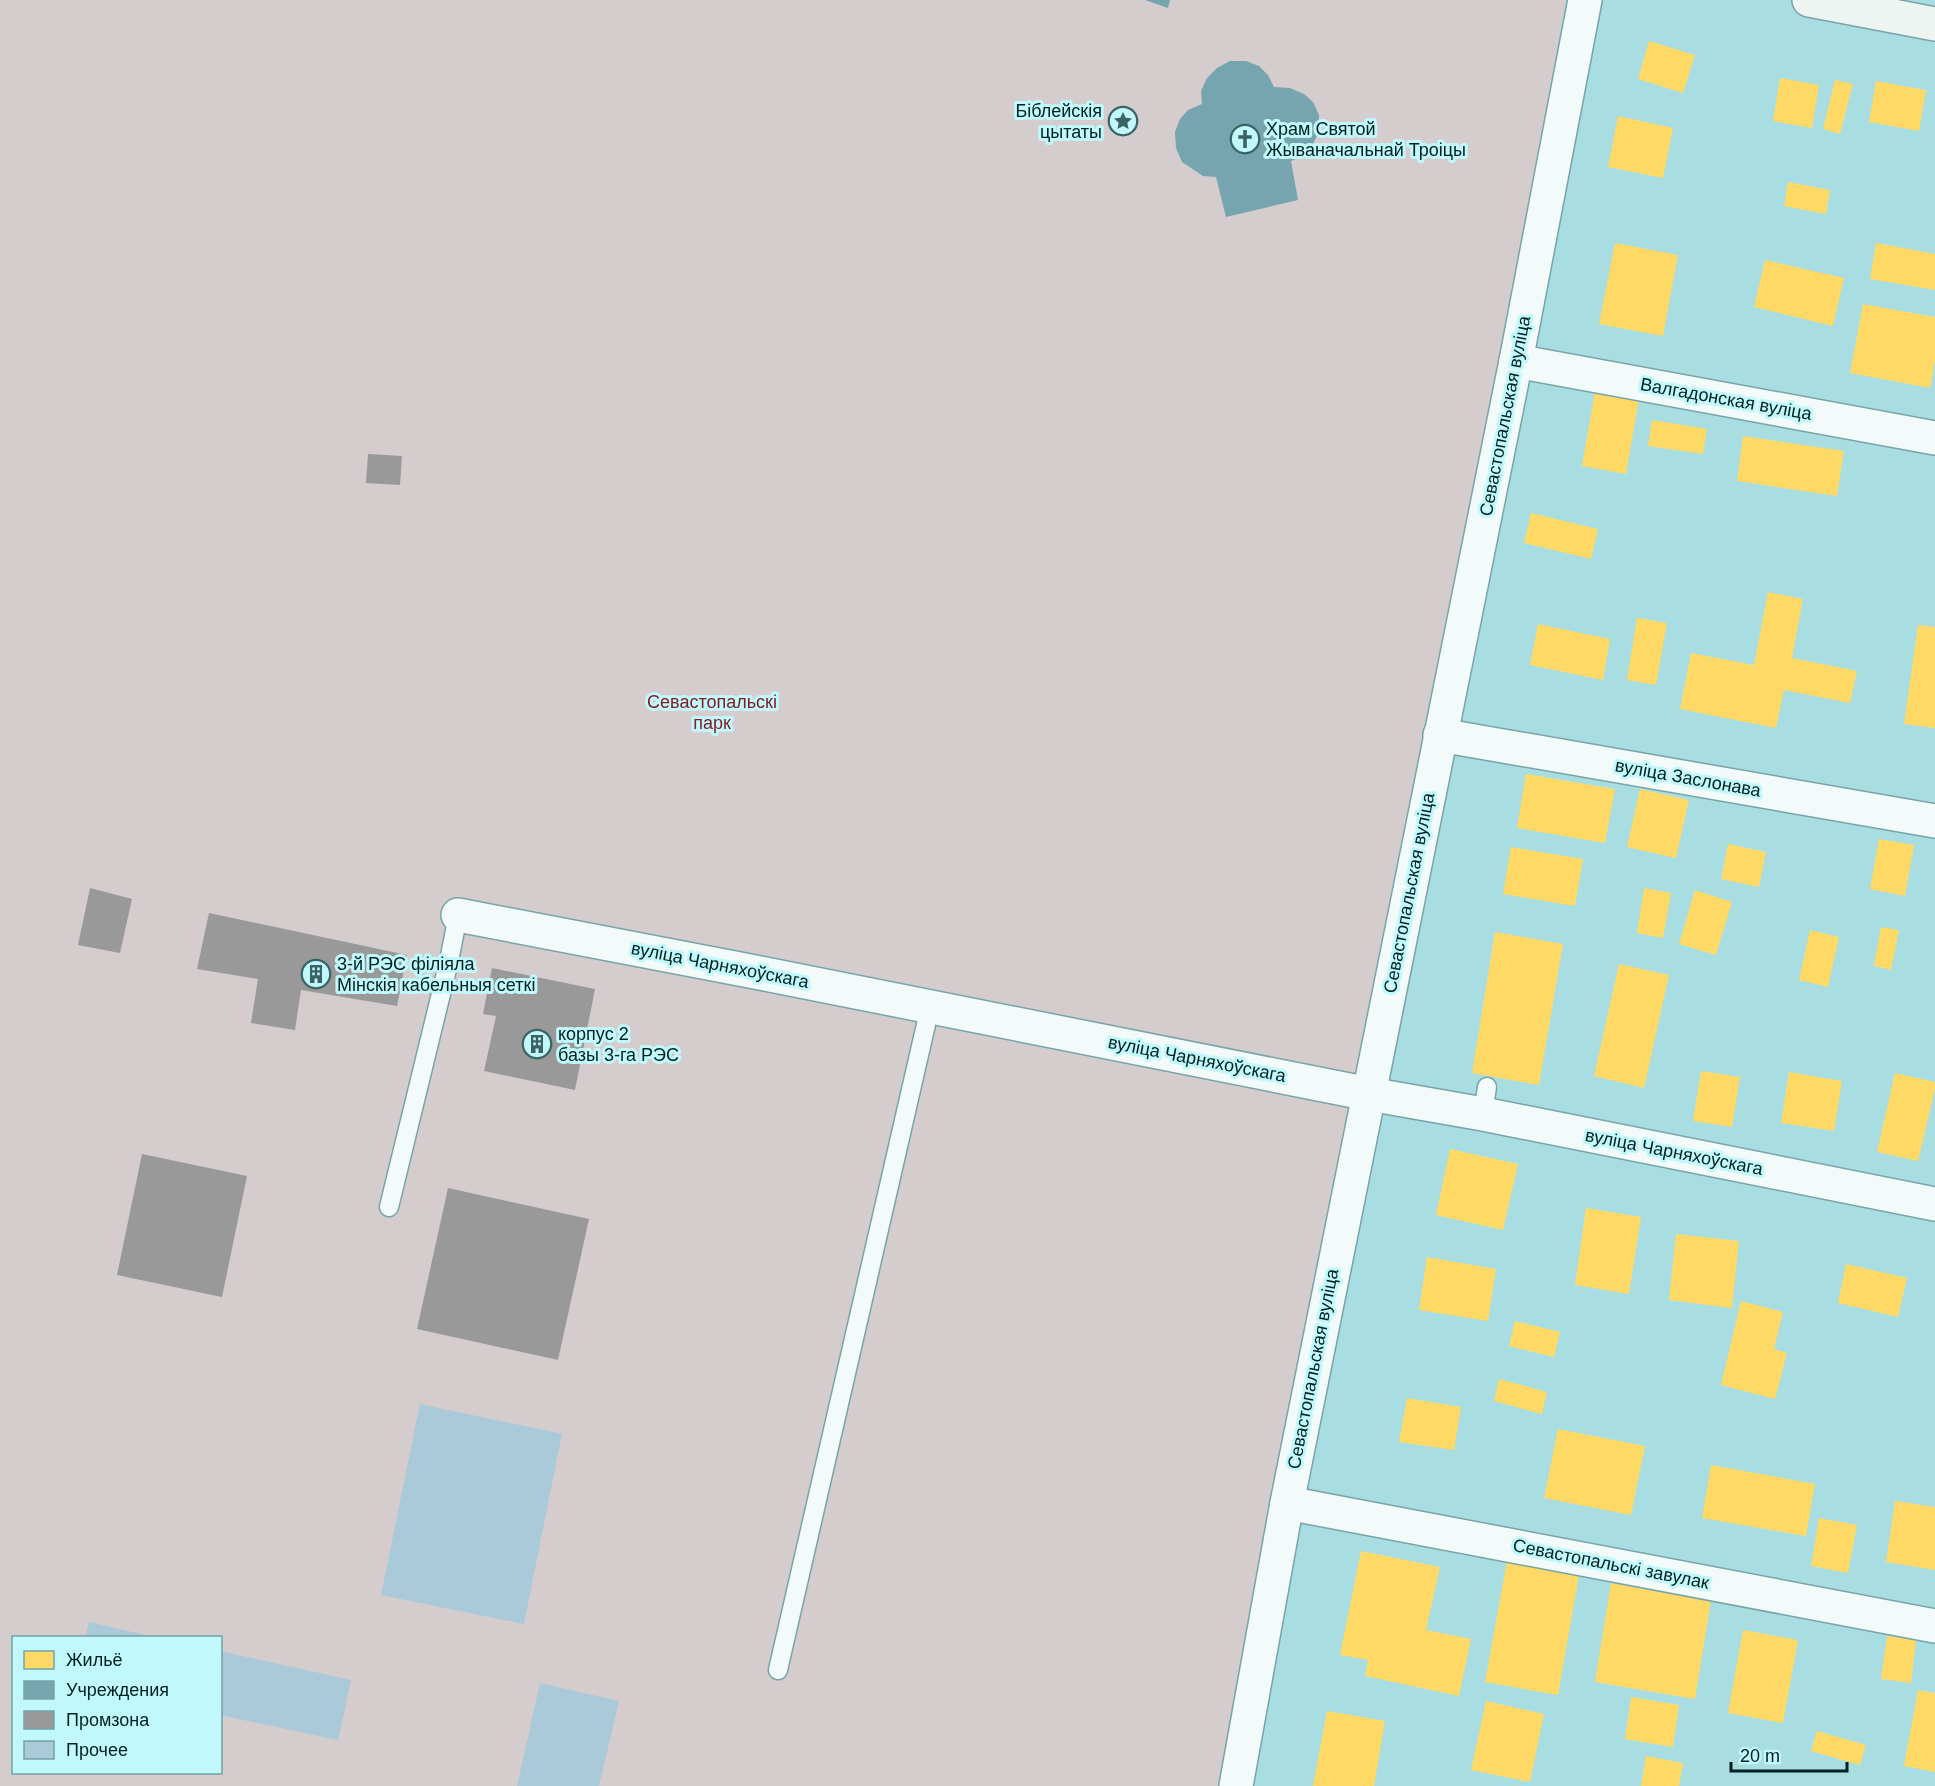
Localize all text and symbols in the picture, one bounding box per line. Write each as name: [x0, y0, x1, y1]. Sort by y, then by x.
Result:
place label: Біблейскія цытаты: [1015, 101, 1102, 142]
place icon: Біблейскія цытаты: [1107, 105, 1139, 137]
place label: Храм Святой Жываначальнай Троіцы: [1266, 119, 1466, 160]
church icon: Храм Святой Жываначальнай Троіцы: [1229, 123, 1261, 155]
street label: Севастопальская вуліца: [1476, 313, 1534, 518]
street label: Валгадонская вуліца: [1639, 374, 1814, 424]
park label: Севастопальскі парк: [647, 692, 777, 733]
street label: вуліца Заслонава: [1614, 755, 1763, 801]
street label: Севастопальская вуліца: [1380, 790, 1438, 995]
street label: вуліца Чарняхоўскага: [629, 938, 812, 992]
place label: 3-й РЭС філіяла Мінскія кабельныя сеткі: [337, 954, 535, 995]
building icon: 3-й РЭС філіяла Мінскія кабельныя сеткі: [300, 958, 332, 990]
place label: корпус 2 базы 3-га РЭС: [558, 1024, 679, 1065]
building icon: корпус 2 базы 3-га РЭС: [521, 1028, 553, 1060]
street label: вуліца Чарняхоўскага: [1106, 1032, 1289, 1086]
street label: вуліца Чарняхоўскага: [1583, 1125, 1766, 1179]
street label: Севастопальская вуліца: [1284, 1266, 1342, 1471]
street label: Севастопальскі завулак: [1511, 1535, 1711, 1593]
legend: [12, 1636, 222, 1774]
text: Жильё: [66, 1650, 123, 1670]
text: Учреждения: [66, 1680, 169, 1700]
text: Промзона: [66, 1710, 150, 1730]
scale bar: [1731, 1735, 1846, 1773]
text: Прочее: [66, 1740, 128, 1760]
text: 20 m: [1740, 1746, 1780, 1766]

